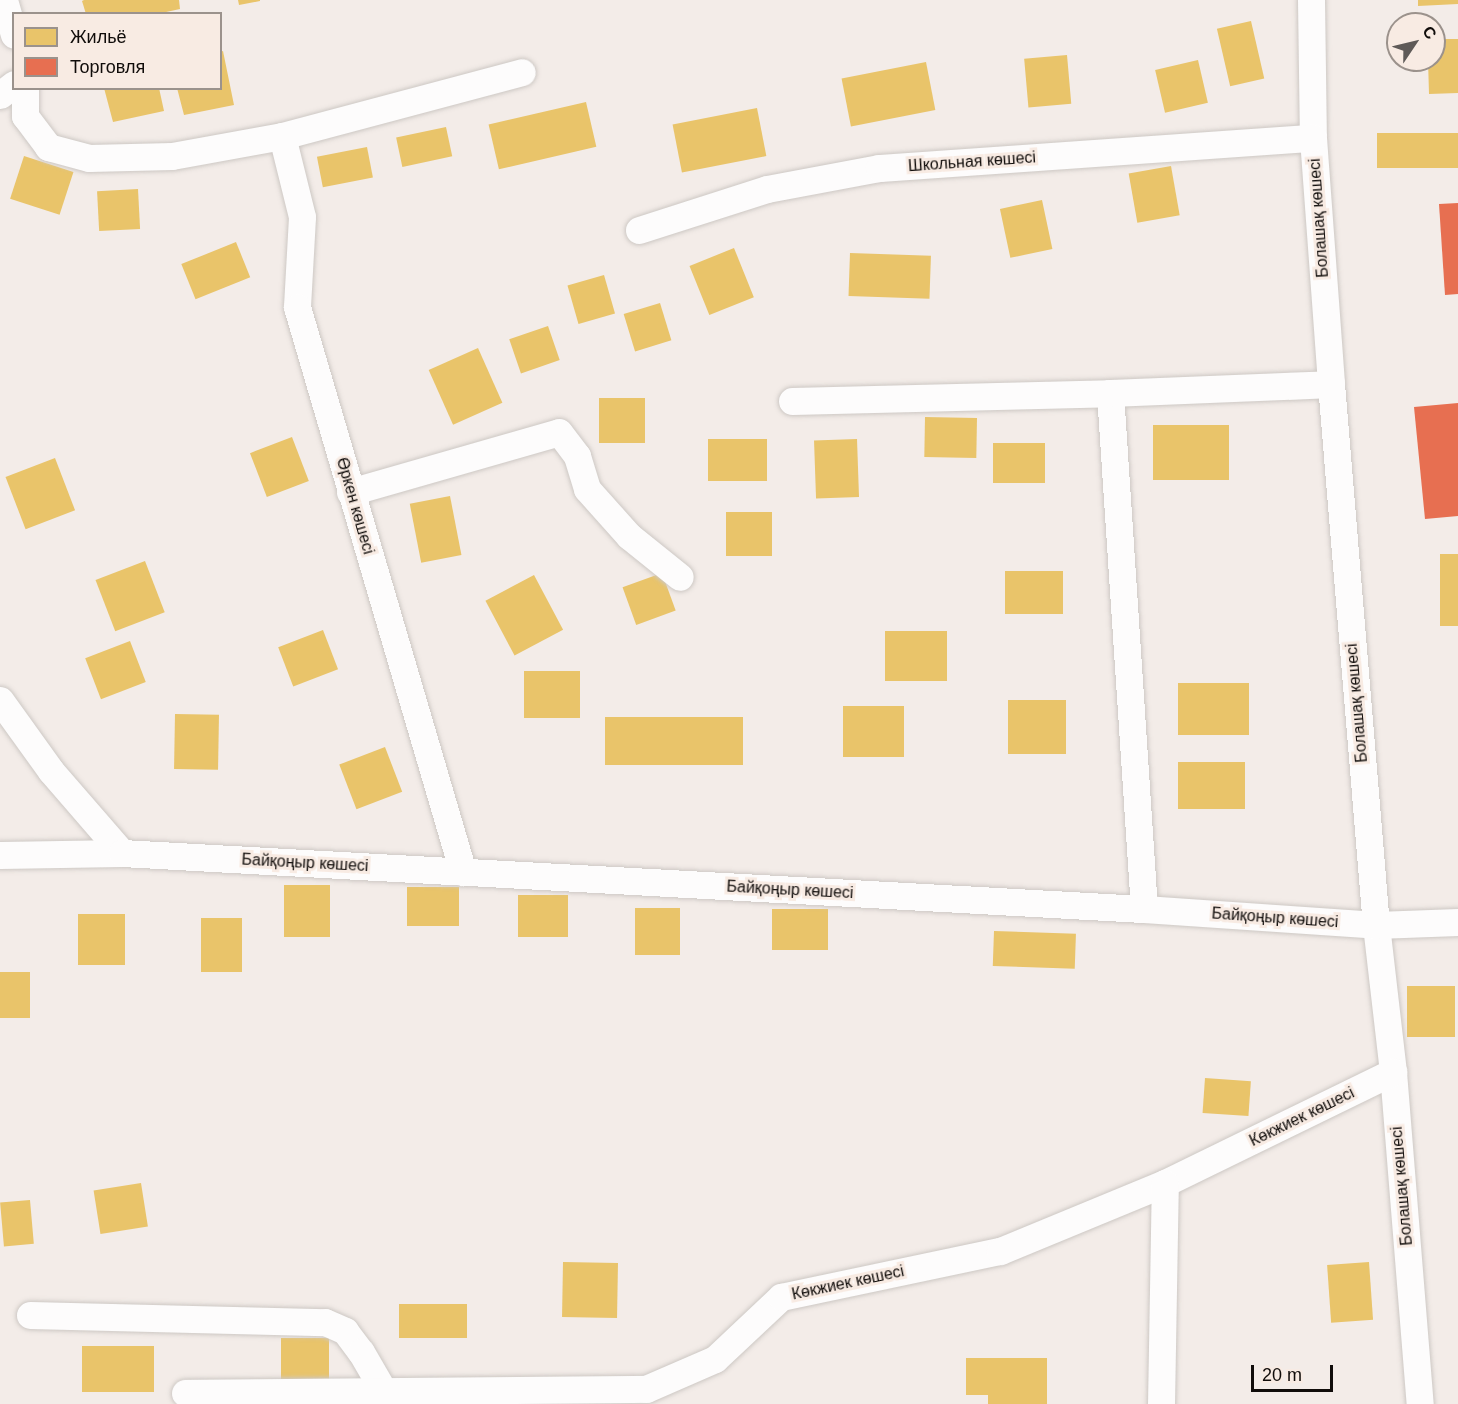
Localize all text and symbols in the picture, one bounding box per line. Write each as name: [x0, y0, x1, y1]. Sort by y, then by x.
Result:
legend: [12, 12, 222, 90]
north arrow: [1386, 12, 1446, 72]
text: С: [1419, 23, 1440, 42]
text: Жильё: [70, 27, 127, 47]
text: Торговля: [70, 57, 145, 77]
street label: Школьная көшесі: [907, 148, 1037, 176]
street label: Болашақ көшесі: [1305, 158, 1333, 278]
street label: Өркен көшесі: [332, 455, 378, 557]
street label: Болашақ көшесі: [1342, 643, 1372, 763]
street label: Байқоңыр көшесі: [241, 850, 369, 876]
street label: Байқоңыр көшесі: [726, 877, 854, 903]
street label: Байқоңыр көшесі: [1211, 904, 1339, 932]
street label: Көкжиек көшесі: [1246, 1083, 1358, 1151]
street label: Болашақ көшесі: [1387, 1126, 1417, 1246]
street label: Көкжиек көшесі: [790, 1262, 906, 1304]
scale bar: [1254, 1353, 1336, 1391]
text: 20 m: [1262, 1365, 1302, 1385]

